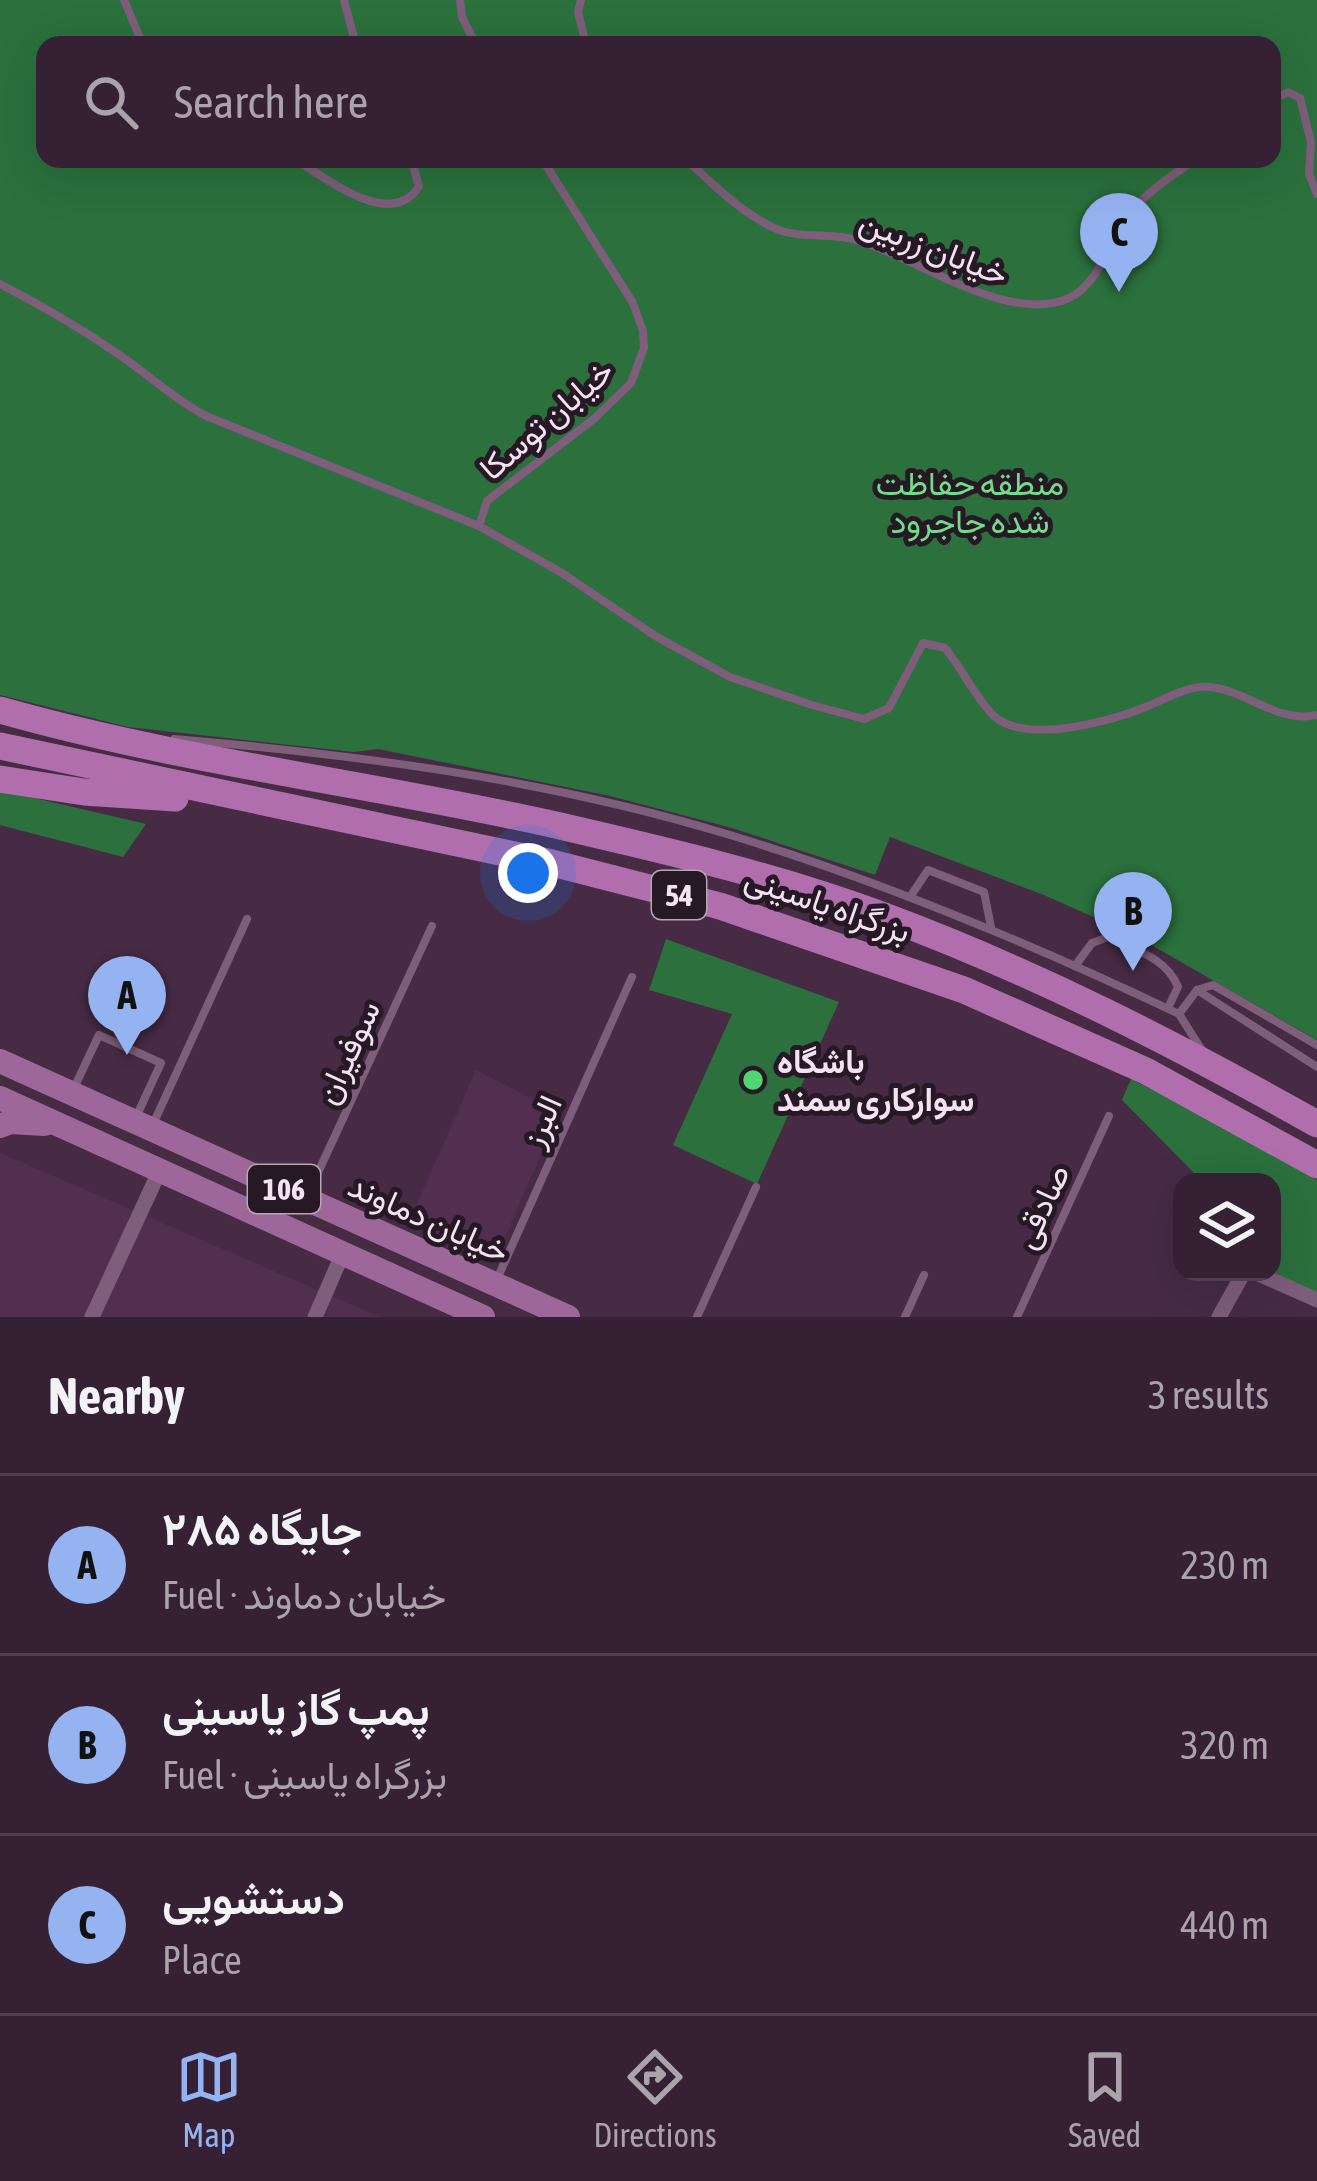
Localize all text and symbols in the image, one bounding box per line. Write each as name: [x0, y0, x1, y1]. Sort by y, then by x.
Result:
search box: [36, 36, 1281, 168]
icon: search: [78, 69, 144, 135]
text: Search here: [174, 76, 368, 128]
pin: C: [1080, 193, 1158, 292]
street label: خیابان زربین: [854, 201, 1014, 295]
street label: خیابان توسکا: [472, 351, 622, 489]
park label: منطقه حفاظت شده جاجرود: [876, 464, 1064, 542]
your location: [498, 843, 558, 903]
street label: بزرگراه یاسینی: [740, 858, 916, 952]
road number: 54: [652, 871, 706, 919]
pin: B: [1094, 872, 1172, 971]
pin: A: [88, 956, 166, 1055]
street label: سوفیران: [307, 994, 389, 1110]
place label: باشگاه سوارکاری سمند: [777, 1042, 974, 1120]
marker: باشگاه سوارکاری سمند: [740, 1067, 766, 1093]
street label: البرز: [513, 1089, 571, 1154]
street label: صادقی: [1005, 1158, 1078, 1255]
road number: 106: [248, 1165, 320, 1213]
street label: خیابان دماوند: [342, 1166, 515, 1272]
map controls: [1173, 1173, 1281, 1281]
button: layers: [1173, 1173, 1281, 1281]
text: Nearby: [48, 1366, 185, 1425]
text: 3 results: [1148, 1373, 1269, 1417]
text: جایگاه ۲۸۵: [162, 1503, 362, 1555]
text: A: [77, 1543, 97, 1587]
text: 230 m: [1181, 1543, 1269, 1587]
text: Fuel · خیابان دماوند: [162, 1573, 446, 1617]
text: پمپ گاز یاسینی: [162, 1683, 430, 1735]
text: B: [78, 1723, 96, 1767]
text: 320 m: [1181, 1723, 1269, 1767]
text: Fuel · بزرگراه یاسینی: [162, 1753, 447, 1797]
text: دستشویی: [162, 1872, 345, 1924]
text: C: [78, 1903, 96, 1947]
text: 440 m: [1181, 1903, 1269, 1947]
text: Place: [162, 1938, 242, 1982]
tab: Map: [176, 2044, 242, 2154]
tab: Directions: [593, 2044, 717, 2154]
tab: Saved: [1068, 2044, 1141, 2154]

